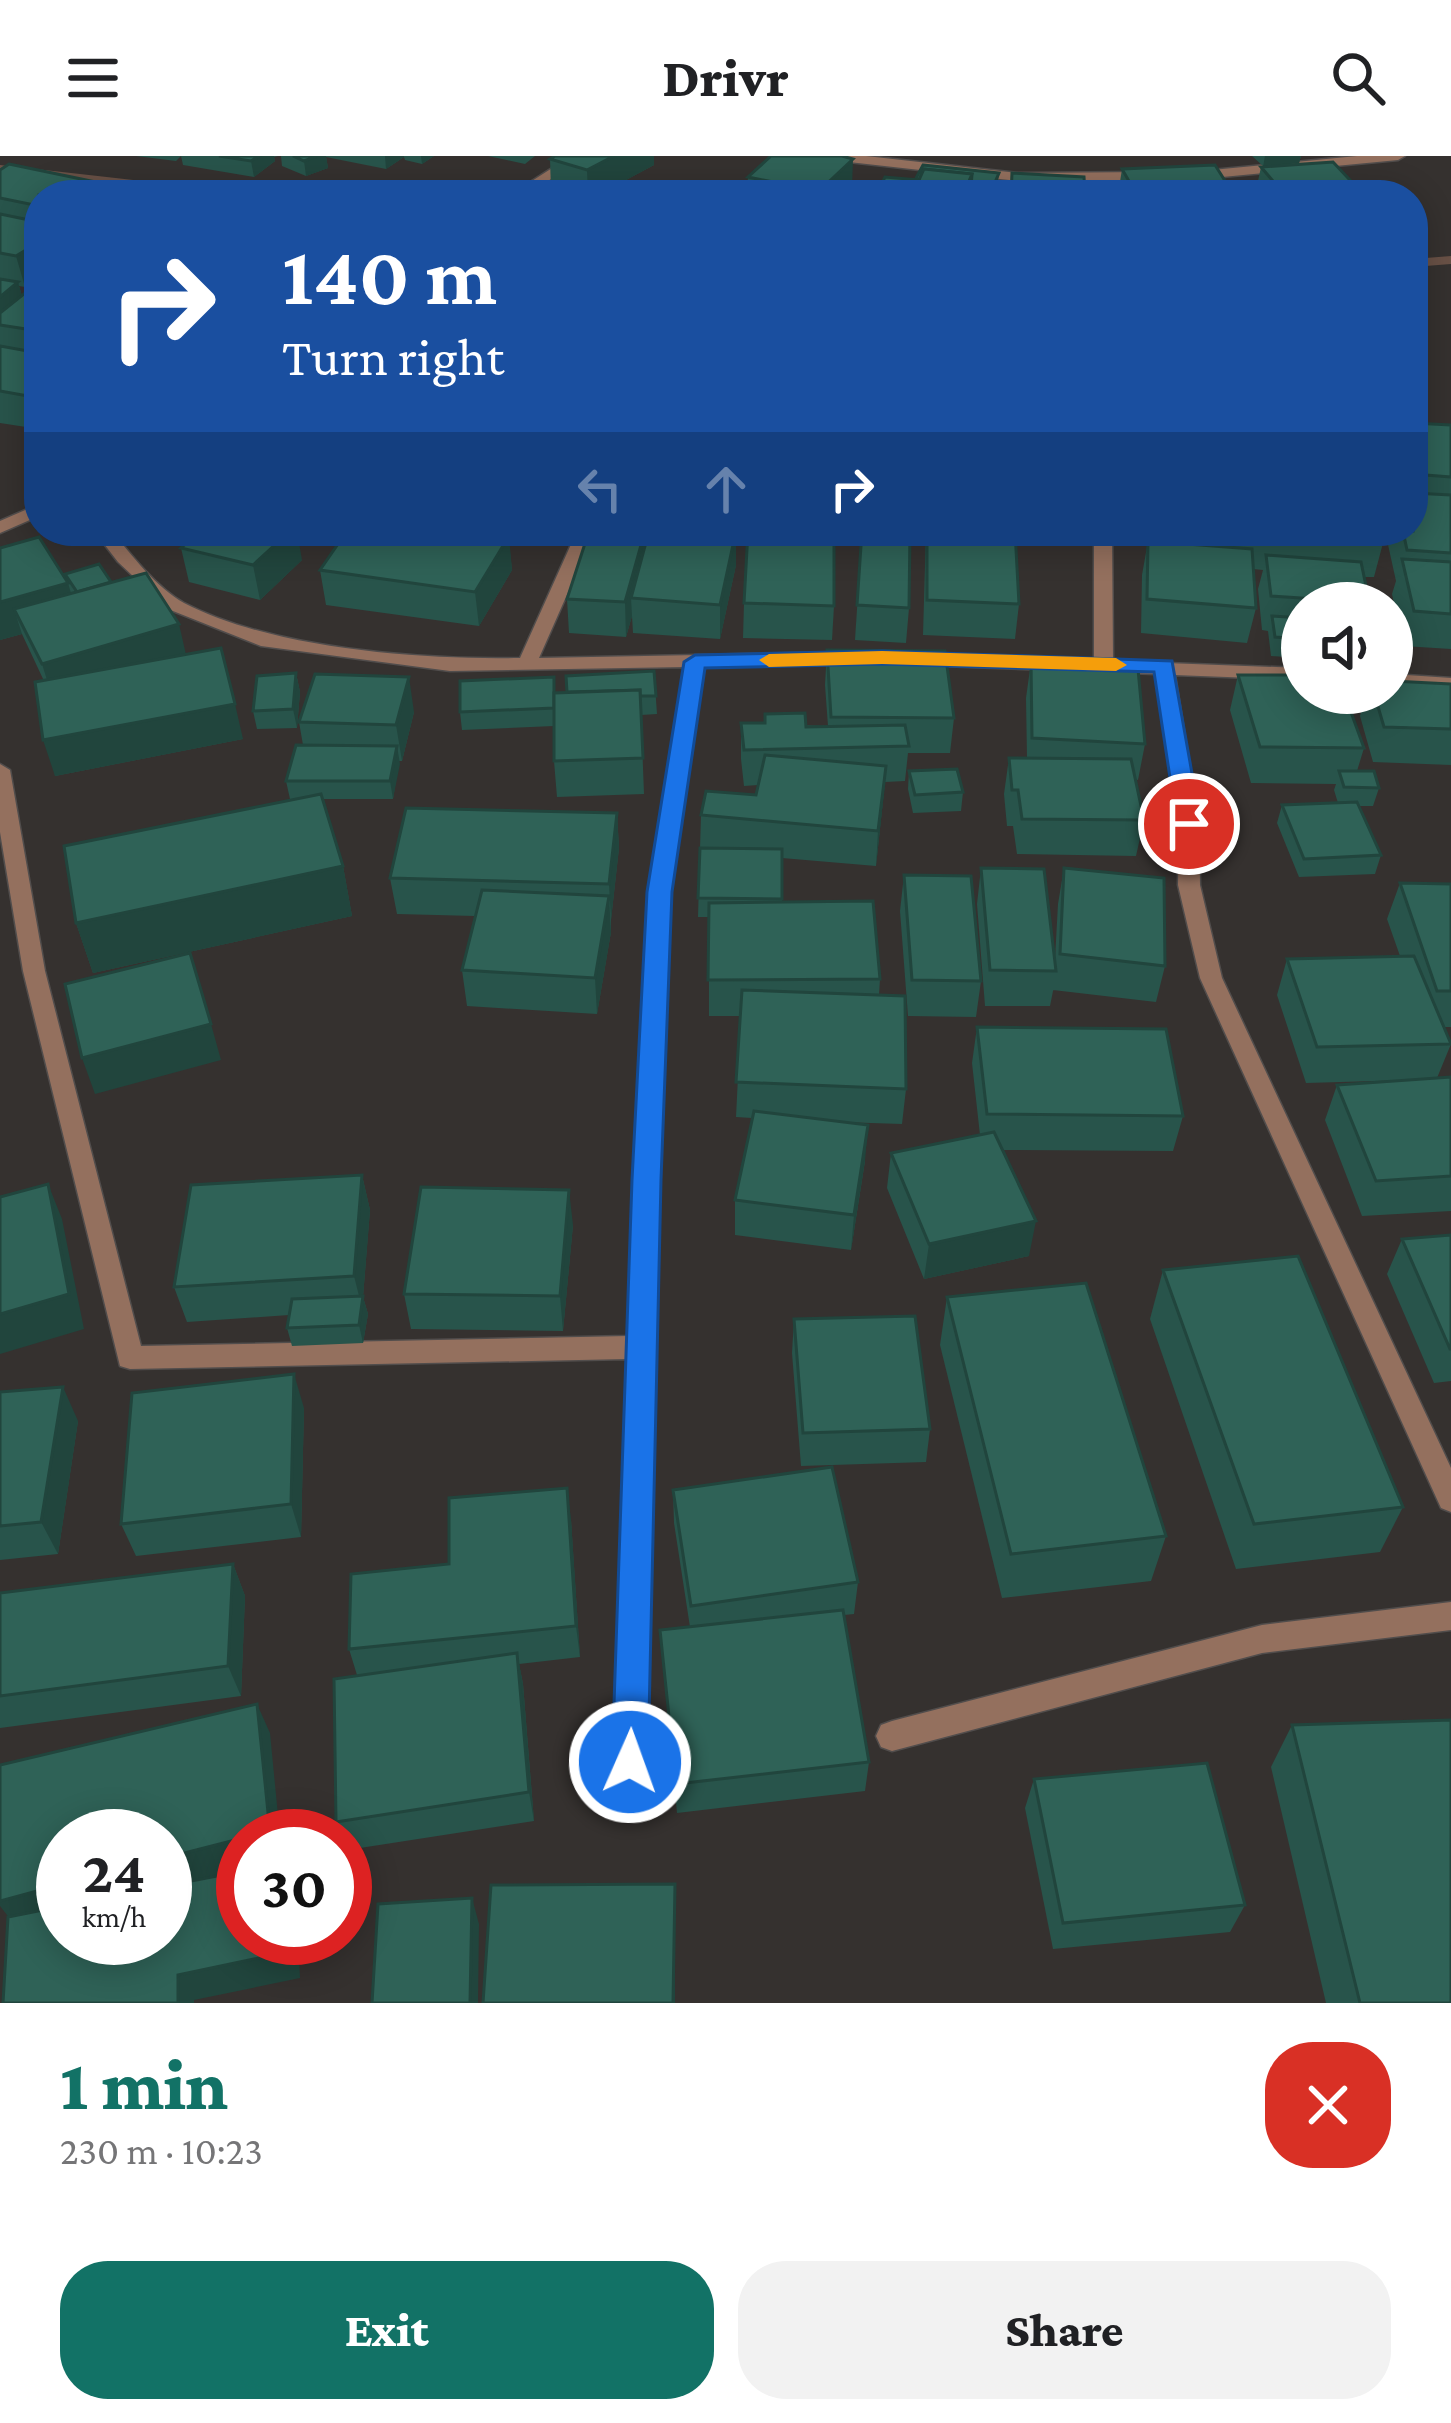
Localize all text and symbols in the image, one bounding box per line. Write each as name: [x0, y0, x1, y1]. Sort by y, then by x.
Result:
icon: menu: [60, 45, 126, 111]
icon: search: [1325, 45, 1391, 111]
text: Drivr: [662, 48, 789, 108]
icon: right: [84, 228, 240, 384]
text: 140 m: [282, 229, 497, 322]
text: Turn right: [282, 327, 504, 387]
icon: left: [567, 456, 633, 522]
icon: ahead: [693, 456, 759, 522]
icon: right: [819, 456, 885, 522]
map controls: [1281, 582, 1413, 714]
button: sound: [1281, 582, 1413, 714]
pin: [1138, 773, 1240, 875]
icon: arrive: [1156, 791, 1222, 857]
position arrow: [567, 1699, 693, 1825]
speed limit sign: 30: [216, 1809, 372, 1965]
text: 24: [83, 1838, 145, 1905]
text: km/h: [82, 1900, 146, 1933]
button: close: [1265, 2042, 1391, 2168]
text: 1 min: [60, 2044, 228, 2124]
text: 230 m · 10:23: [60, 2129, 263, 2172]
button: Exit: [60, 2261, 714, 2399]
button: Share: [738, 2261, 1391, 2399]

